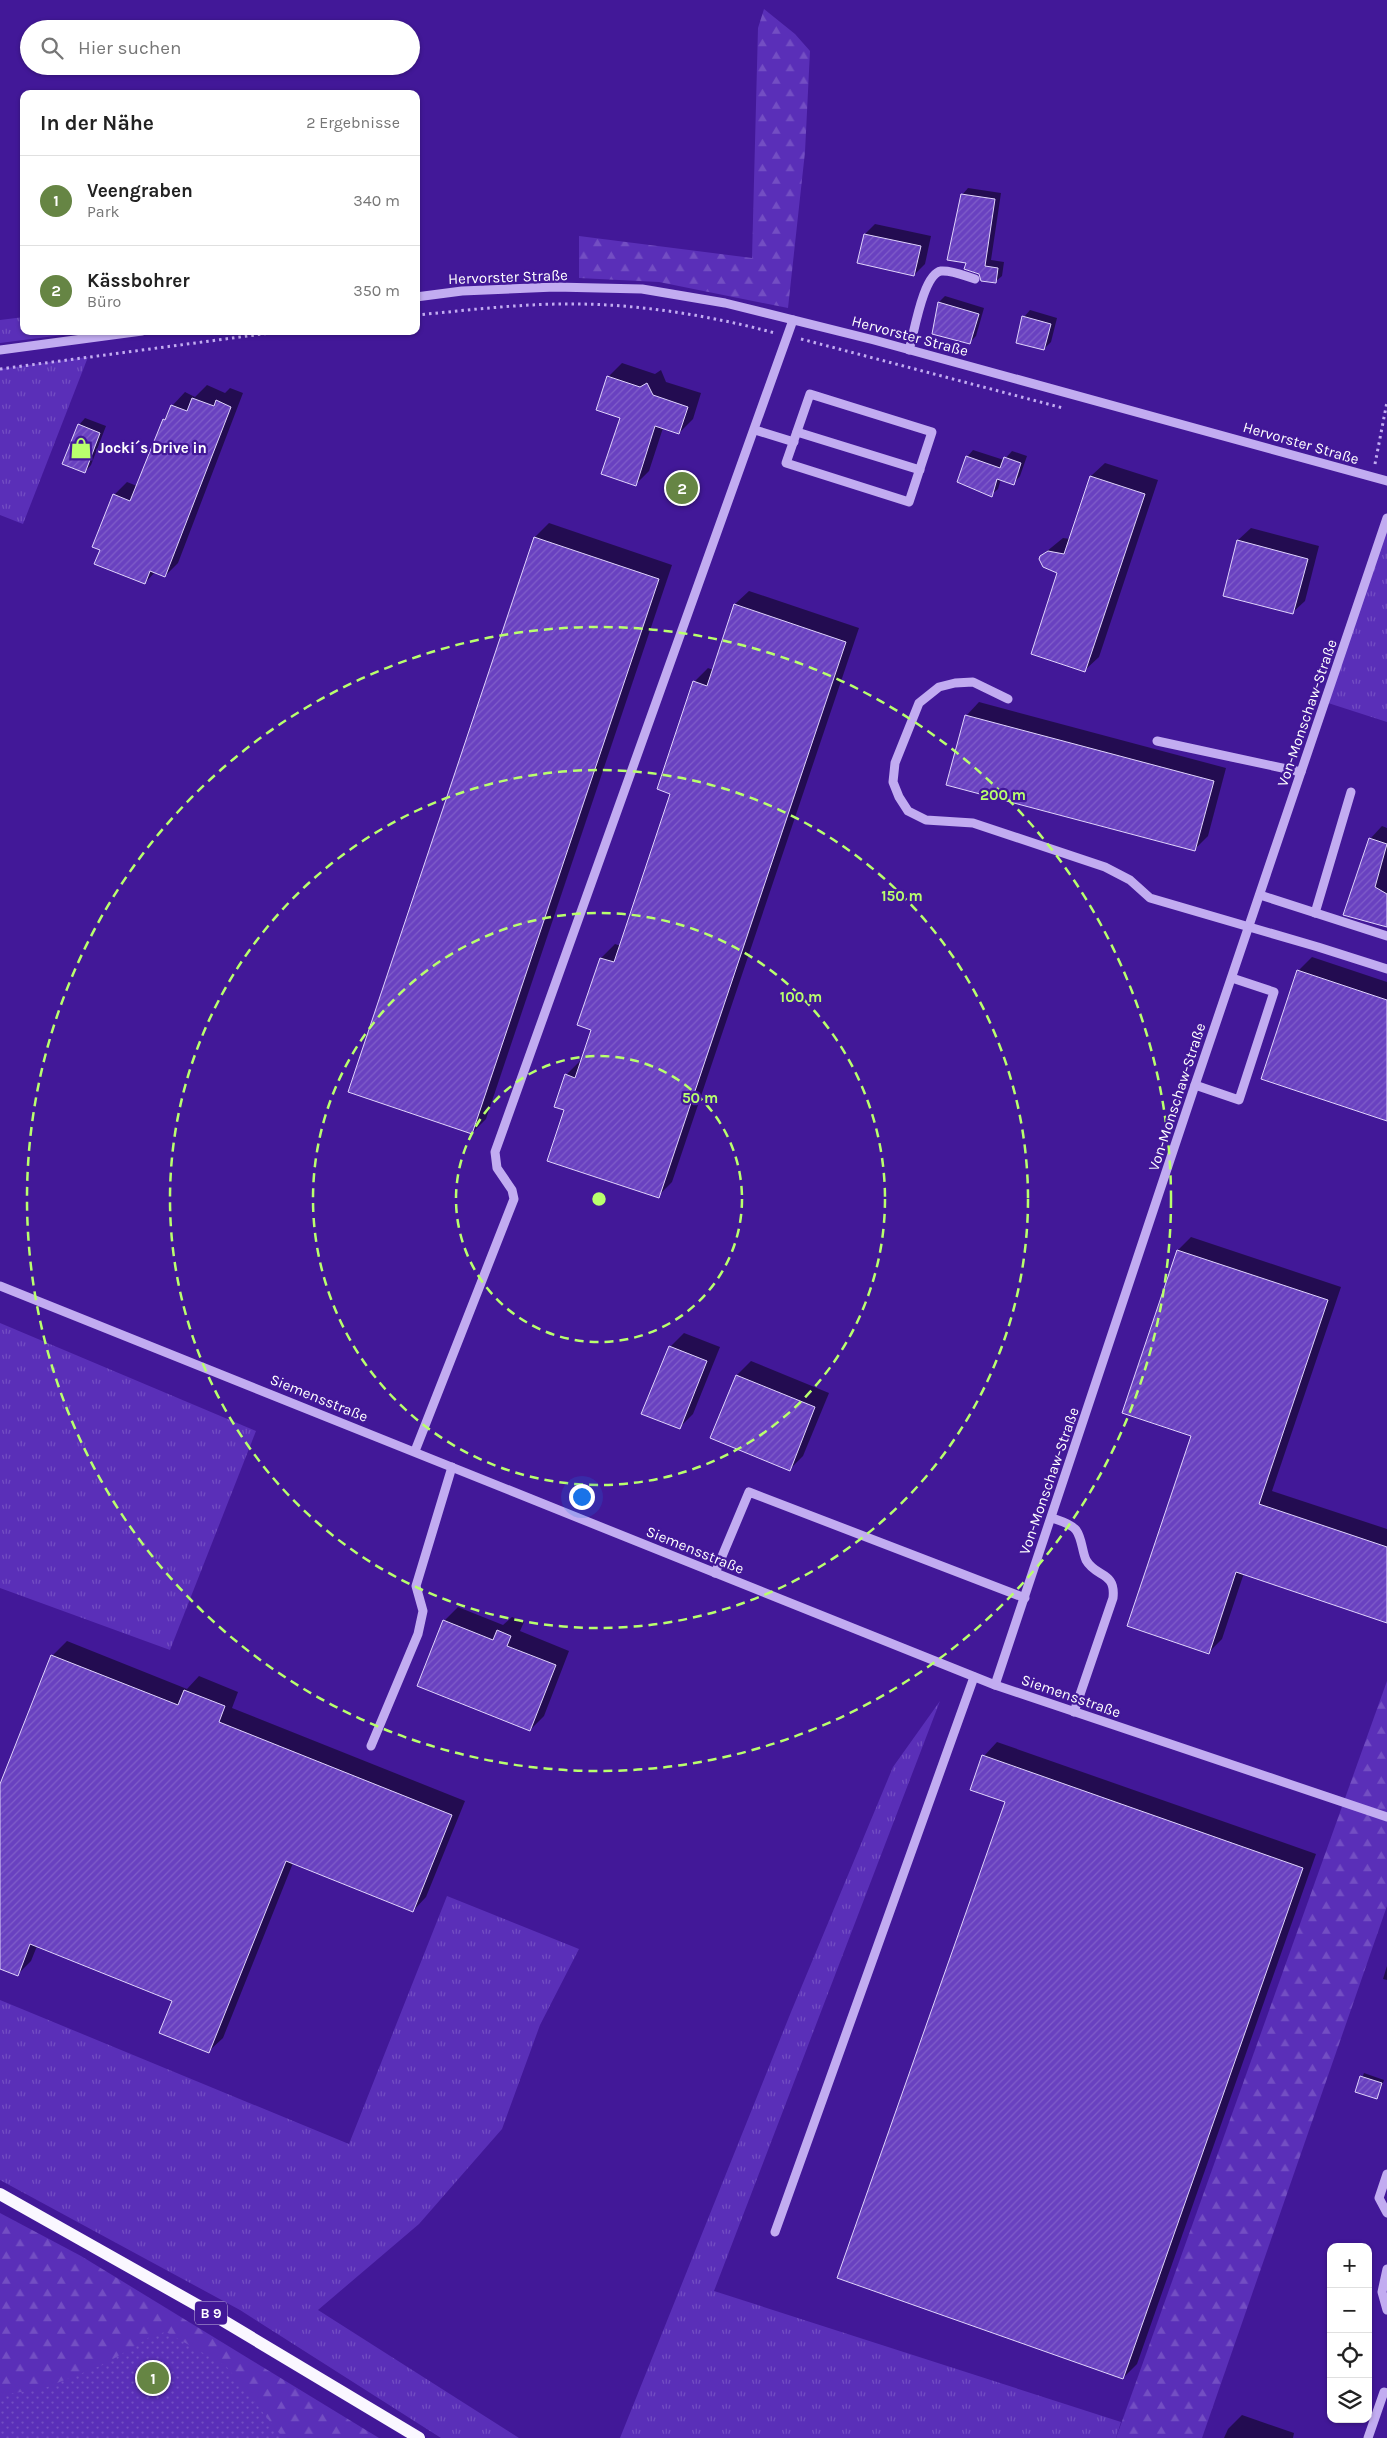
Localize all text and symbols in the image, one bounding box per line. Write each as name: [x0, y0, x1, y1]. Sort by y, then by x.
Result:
search box: [20, 20, 420, 75]
icon: search: [38, 34, 66, 62]
text: Hier suchen: [78, 37, 181, 59]
text: In der Nähe: [40, 111, 154, 135]
text: 2 Ergebnisse: [306, 113, 400, 132]
text: Veengraben: [87, 180, 193, 202]
text: 1: [53, 191, 59, 210]
text: 340 m: [353, 191, 400, 210]
text: Park: [87, 202, 119, 221]
street label: Hervorster Straße: [448, 266, 568, 288]
text: Kässbohrer: [87, 270, 190, 292]
text: 2: [51, 281, 61, 300]
text: 350 m: [353, 281, 400, 300]
text: Büro: [87, 292, 121, 311]
street label: Hervorster Straße: [850, 312, 970, 360]
street label: Hervorster Straße: [1241, 418, 1361, 468]
shop icon: Jocki´s Drive in: [68, 435, 94, 461]
place label: Jocki´s Drive in: [98, 439, 207, 457]
pin: 2: [666, 469, 698, 507]
street label: Von-Monschaw-Straße: [1273, 637, 1341, 789]
text: 200 m: [980, 786, 1026, 804]
text: 150 m: [881, 887, 923, 905]
text: 100 m: [780, 988, 822, 1006]
street label: Von-Monschaw-Straße: [1145, 1021, 1209, 1173]
text: 50 m: [682, 1089, 718, 1107]
centre of rings: [590, 1190, 608, 1208]
street label: Siemensstraße: [267, 1370, 371, 1426]
street label: Von-Monschaw-Straße: [1015, 1405, 1083, 1557]
your location: [569, 1484, 595, 1510]
street label: Siemensstraße: [643, 1522, 747, 1578]
street label: Siemensstraße: [1019, 1671, 1123, 1721]
map controls: [1327, 2243, 1372, 2423]
button: +: [1327, 2243, 1372, 2288]
button: −: [1327, 2288, 1372, 2333]
road number: B 9: [195, 2302, 227, 2324]
button: locate: [1327, 2333, 1372, 2378]
pin: 1: [137, 2359, 169, 2397]
button: layers: [1327, 2378, 1372, 2423]

